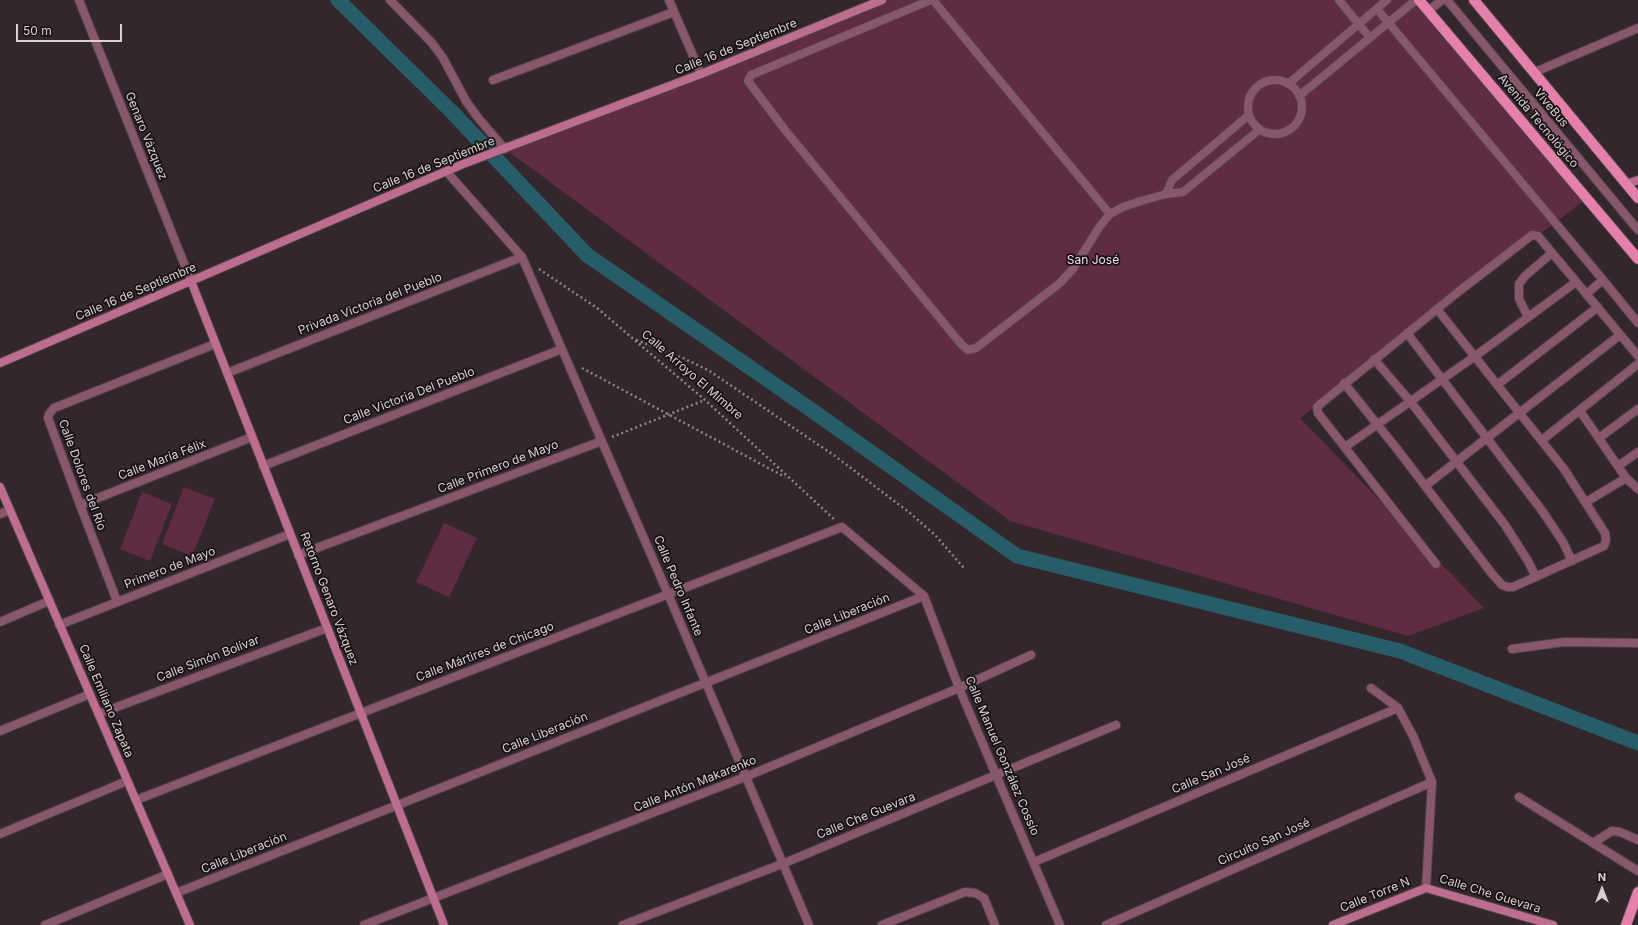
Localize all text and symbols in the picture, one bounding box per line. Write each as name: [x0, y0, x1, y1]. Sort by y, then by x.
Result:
scale bar: [18, 16, 124, 42]
street label: Calle 16 de Septiembre: [673, 16, 799, 78]
text: 50 m: [23, 23, 52, 38]
street label: Avenida Tecnológico: [1495, 71, 1581, 171]
street label: ViveBus: [1531, 86, 1571, 130]
street label: Genaro Vázquez: [122, 90, 170, 182]
street label: Calle 16 de Septiembre: [371, 134, 497, 196]
park label: San José: [1067, 253, 1119, 267]
street label: Calle 16 de Septiembre: [73, 260, 199, 324]
street label: Privada Victoria del Pueblo: [296, 270, 444, 338]
street label: Calle Arroyo El Mimbre: [638, 327, 746, 423]
street label: Calle Victoria Del Pueblo: [341, 364, 477, 428]
street label: Calle Dolores del Río: [55, 418, 109, 532]
street label: Calle María Félix: [116, 437, 208, 483]
street label: Calle Primero de Mayo: [436, 437, 560, 497]
street label: Retorno Genaro Vázquez: [297, 530, 361, 668]
street label: Calle Pedro Infante: [650, 534, 706, 638]
street label: Primero de Mayo: [122, 544, 218, 592]
street label: Calle Liberación: [802, 590, 892, 638]
street label: Calle Mártires de Chicago: [414, 619, 556, 685]
street label: Calle Simón Bolívar: [154, 633, 262, 685]
street label: Calle Emiliano Zapata: [76, 642, 136, 760]
street label: Calle Manuel González Cossío: [962, 674, 1042, 838]
street label: Calle Liberación: [500, 709, 590, 757]
street label: Calle San José: [1170, 751, 1252, 797]
street label: Calle Antón Makarenko: [631, 753, 759, 815]
street label: Calle Che Guevara: [814, 790, 918, 842]
street label: Circuito San José: [1216, 815, 1312, 869]
street label: Calle Liberación: [199, 829, 289, 877]
north arrow: [1582, 869, 1622, 909]
text: N: [1598, 870, 1606, 884]
street label: Calle Che Guevara: [1437, 872, 1543, 916]
street label: Calle Torre N: [1338, 874, 1412, 916]

